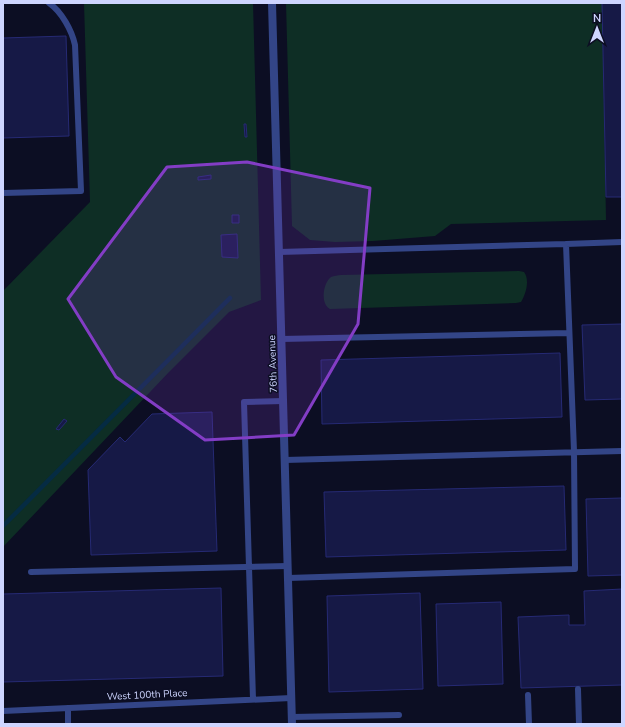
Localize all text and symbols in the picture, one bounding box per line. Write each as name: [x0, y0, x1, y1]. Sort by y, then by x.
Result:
north arrow: [577, 8, 617, 48]
text: N: [593, 11, 601, 26]
street label: 76th Avenue: [265, 335, 281, 393]
street label: West 100th Place: [106, 686, 188, 704]

